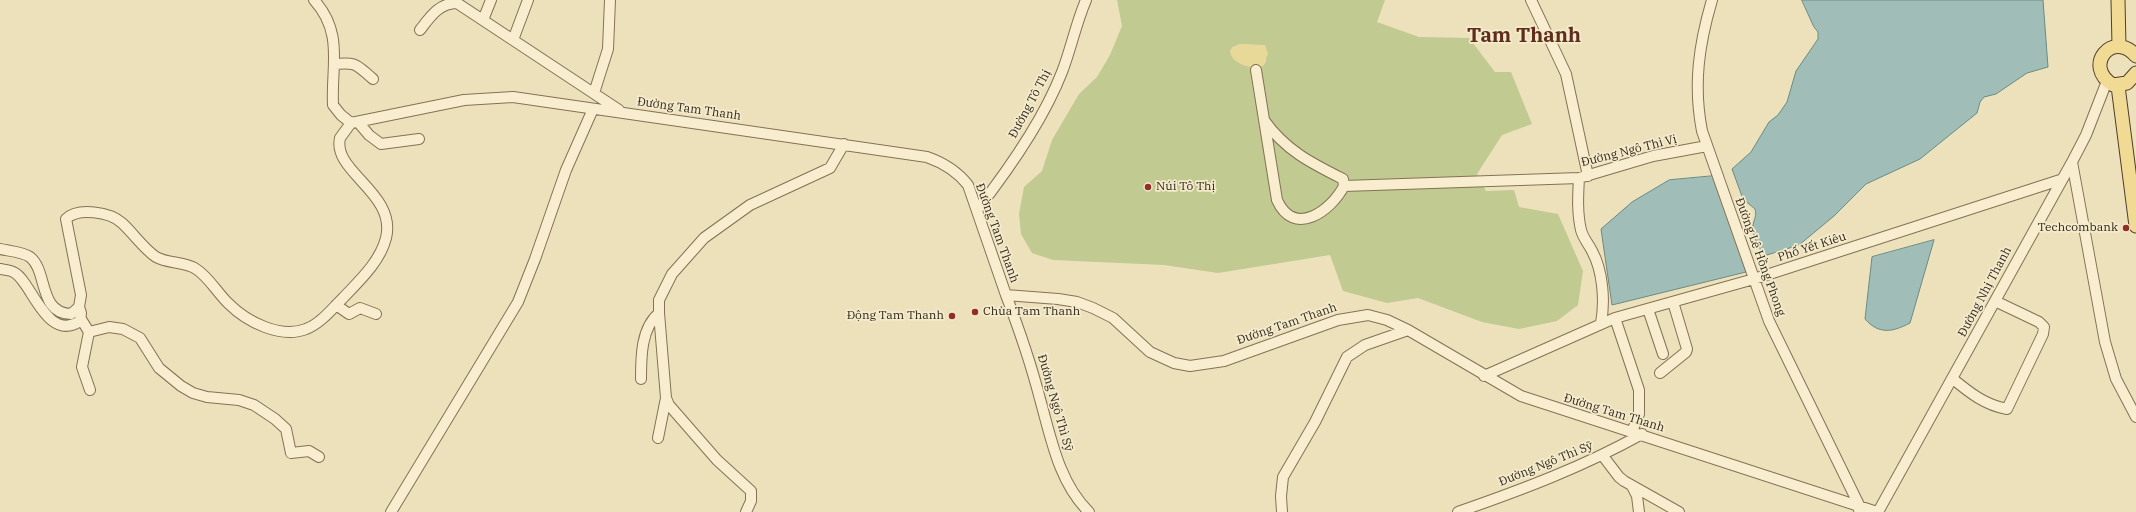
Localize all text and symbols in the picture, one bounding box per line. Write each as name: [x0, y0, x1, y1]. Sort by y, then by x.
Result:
district label: Tam Thanh: [1467, 24, 1581, 48]
street label: Đường Tô Thị: [1006, 67, 1054, 141]
street label: Đường Tam Thanh: [636, 95, 742, 123]
street label: Đường Ngô Thì Vị: [1580, 132, 1678, 170]
place label: Núi Tô Thị: [1156, 180, 1215, 194]
street label: Đường Tam Thanh: [972, 181, 1022, 285]
marker: Núi Tô Thị: [1143, 182, 1153, 192]
street label: Đường Lê Hồng Phong: [1732, 196, 1788, 318]
place label: Techcombank: [2038, 221, 2118, 235]
marker: Techcombank: [2121, 223, 2131, 233]
street label: Phố Yết Kiêu: [1776, 229, 1848, 265]
street label: Đường Nhị Thanh: [1955, 244, 2015, 340]
street label: Đường Tam Thanh: [1235, 300, 1339, 348]
place label: Chùa Tam Thanh: [983, 305, 1080, 319]
marker: Chùa Tam Thanh: [970, 307, 980, 317]
place label: Động Tam Thanh: [847, 309, 944, 323]
marker: Động Tam Thanh: [947, 311, 957, 321]
street label: Đường Ngô Thì Sỹ: [1034, 353, 1076, 453]
street label: Đường Tam Thanh: [1562, 391, 1666, 435]
street label: Đường Ngô Thì Sỹ: [1497, 439, 1595, 489]

